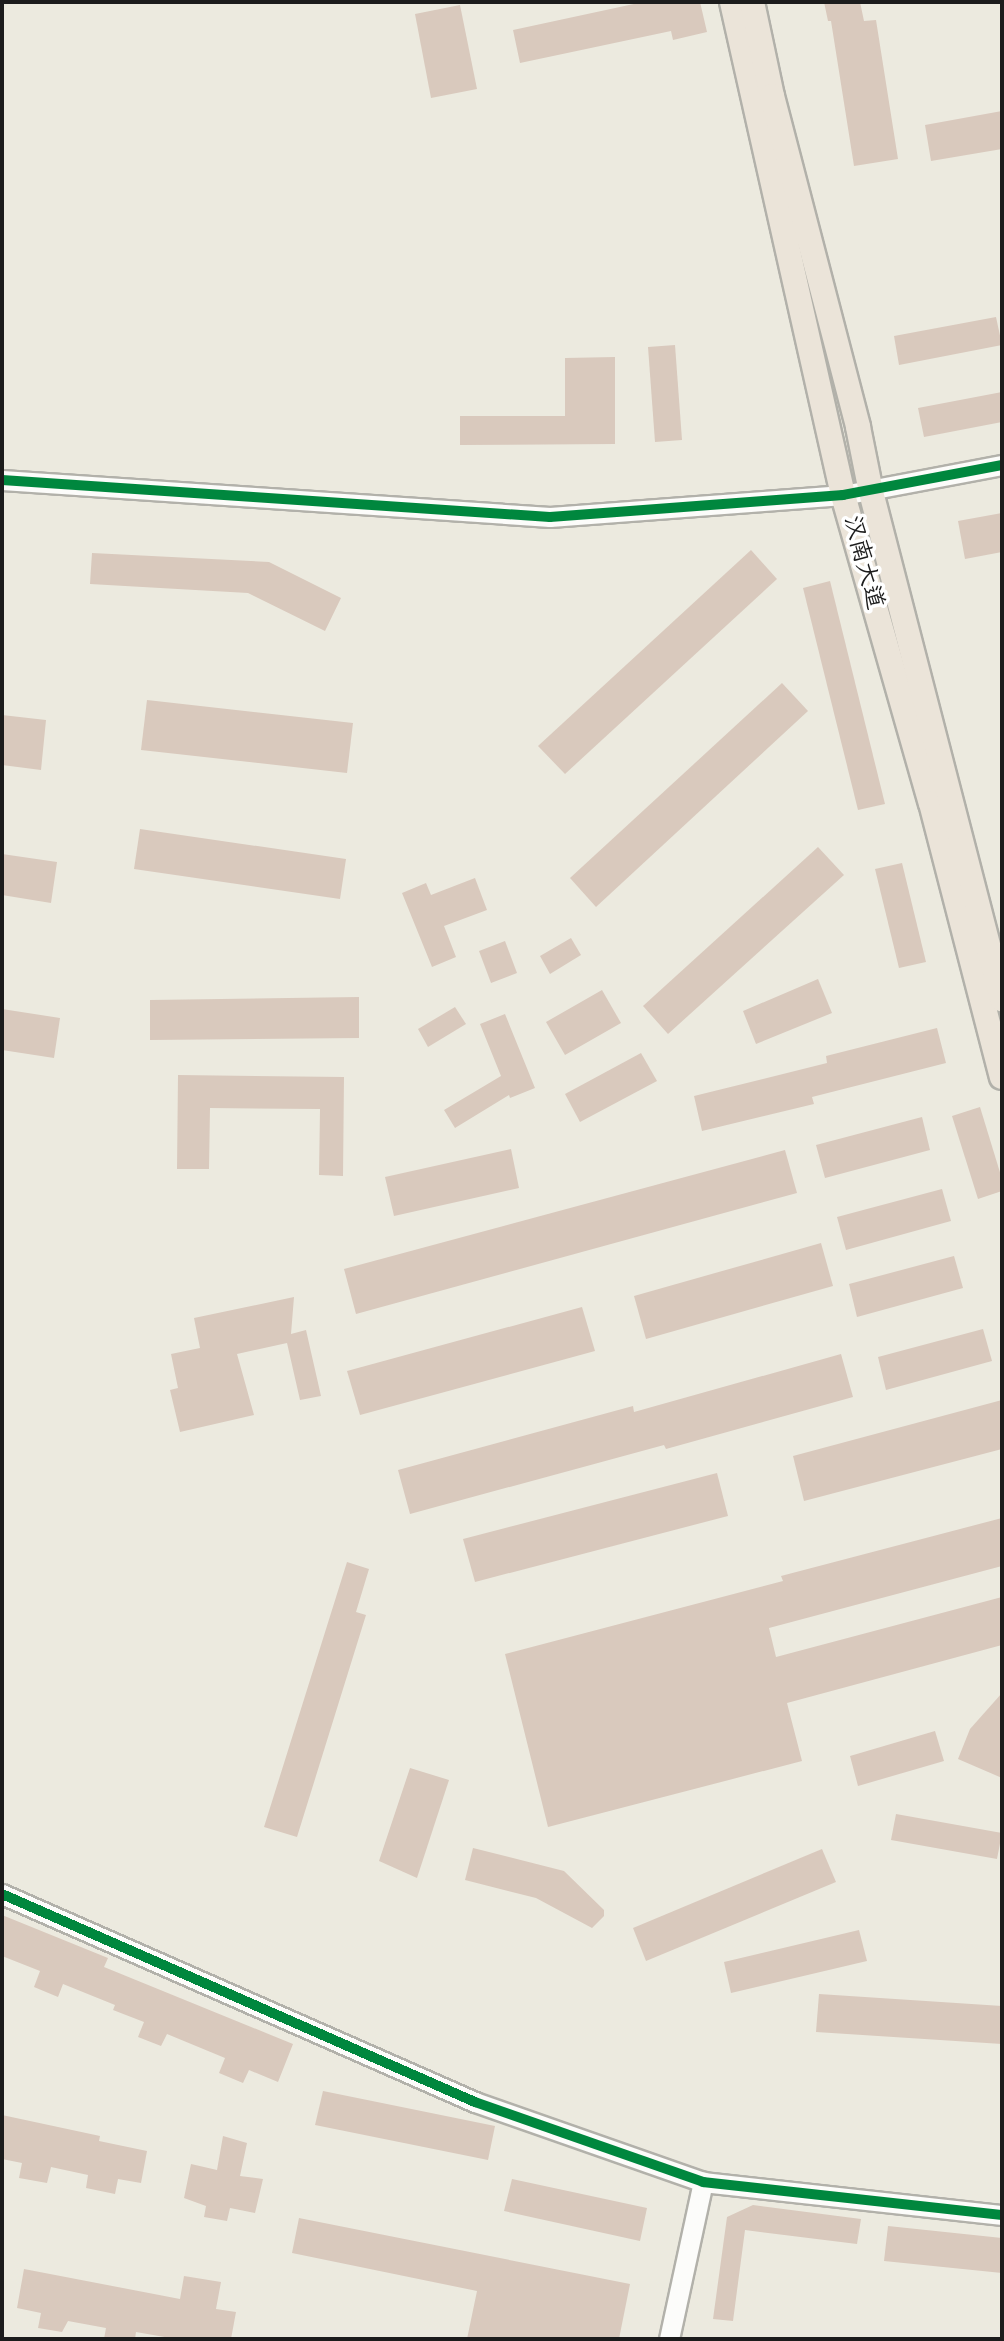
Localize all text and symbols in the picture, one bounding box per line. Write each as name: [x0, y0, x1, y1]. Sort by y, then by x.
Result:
street label: 汉南大道: [835, 513, 887, 613]

